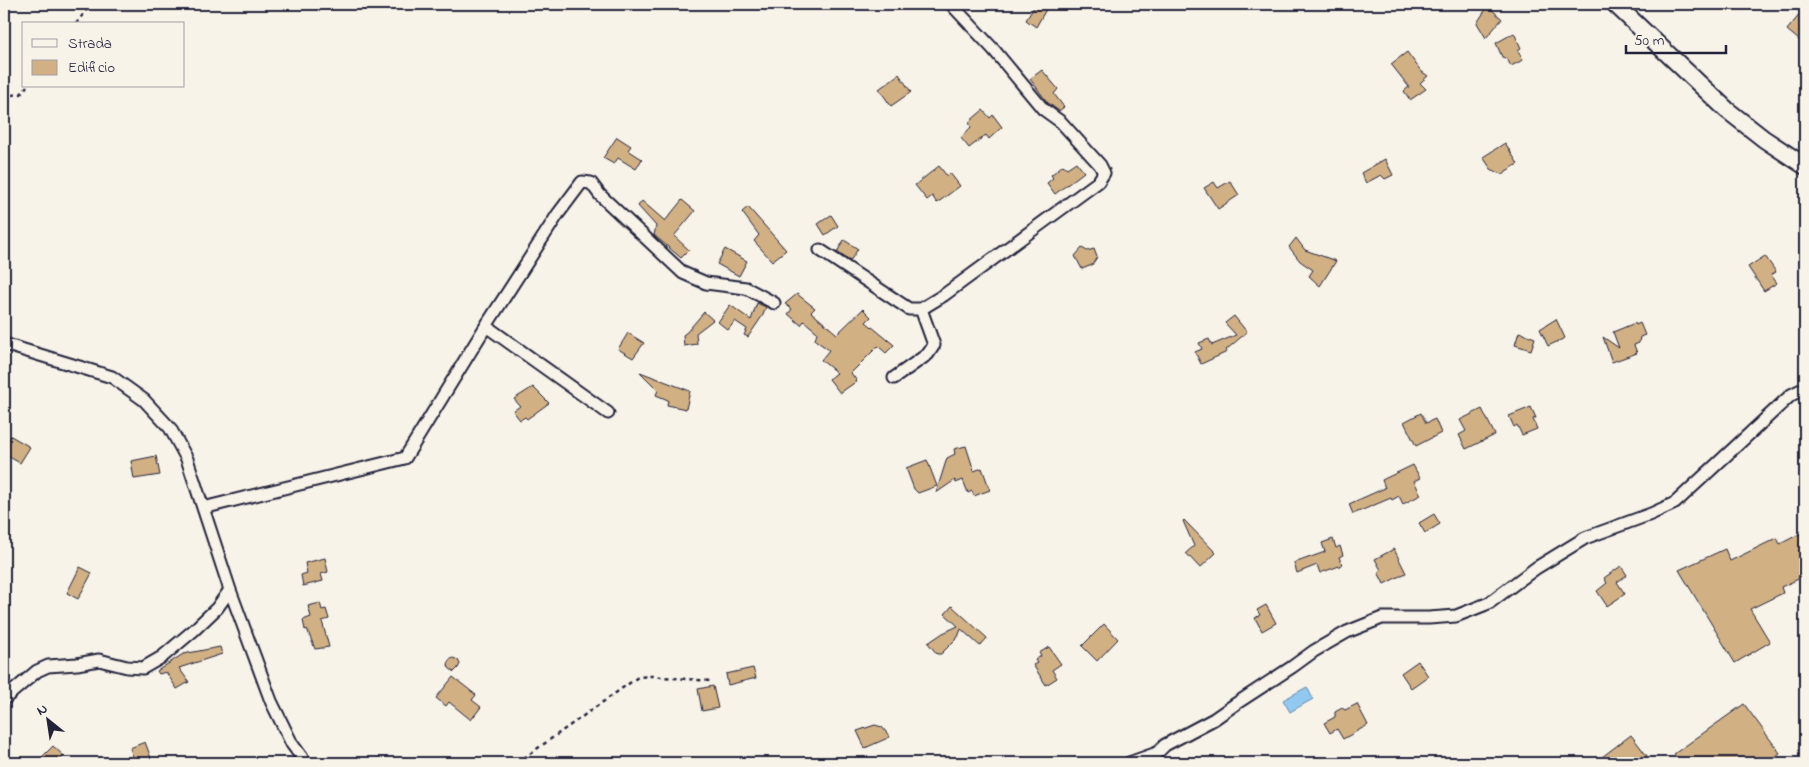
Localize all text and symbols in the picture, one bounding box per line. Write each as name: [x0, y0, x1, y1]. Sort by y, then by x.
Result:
legend: [22, 22, 185, 88]
scale bar: [1626, 22, 1726, 54]
text: 50 m: [1634, 30, 1665, 52]
text: Strada: [68, 33, 112, 55]
text: Edificio: [68, 57, 115, 79]
north arrow: [22, 694, 72, 744]
text: N: [33, 699, 52, 721]

